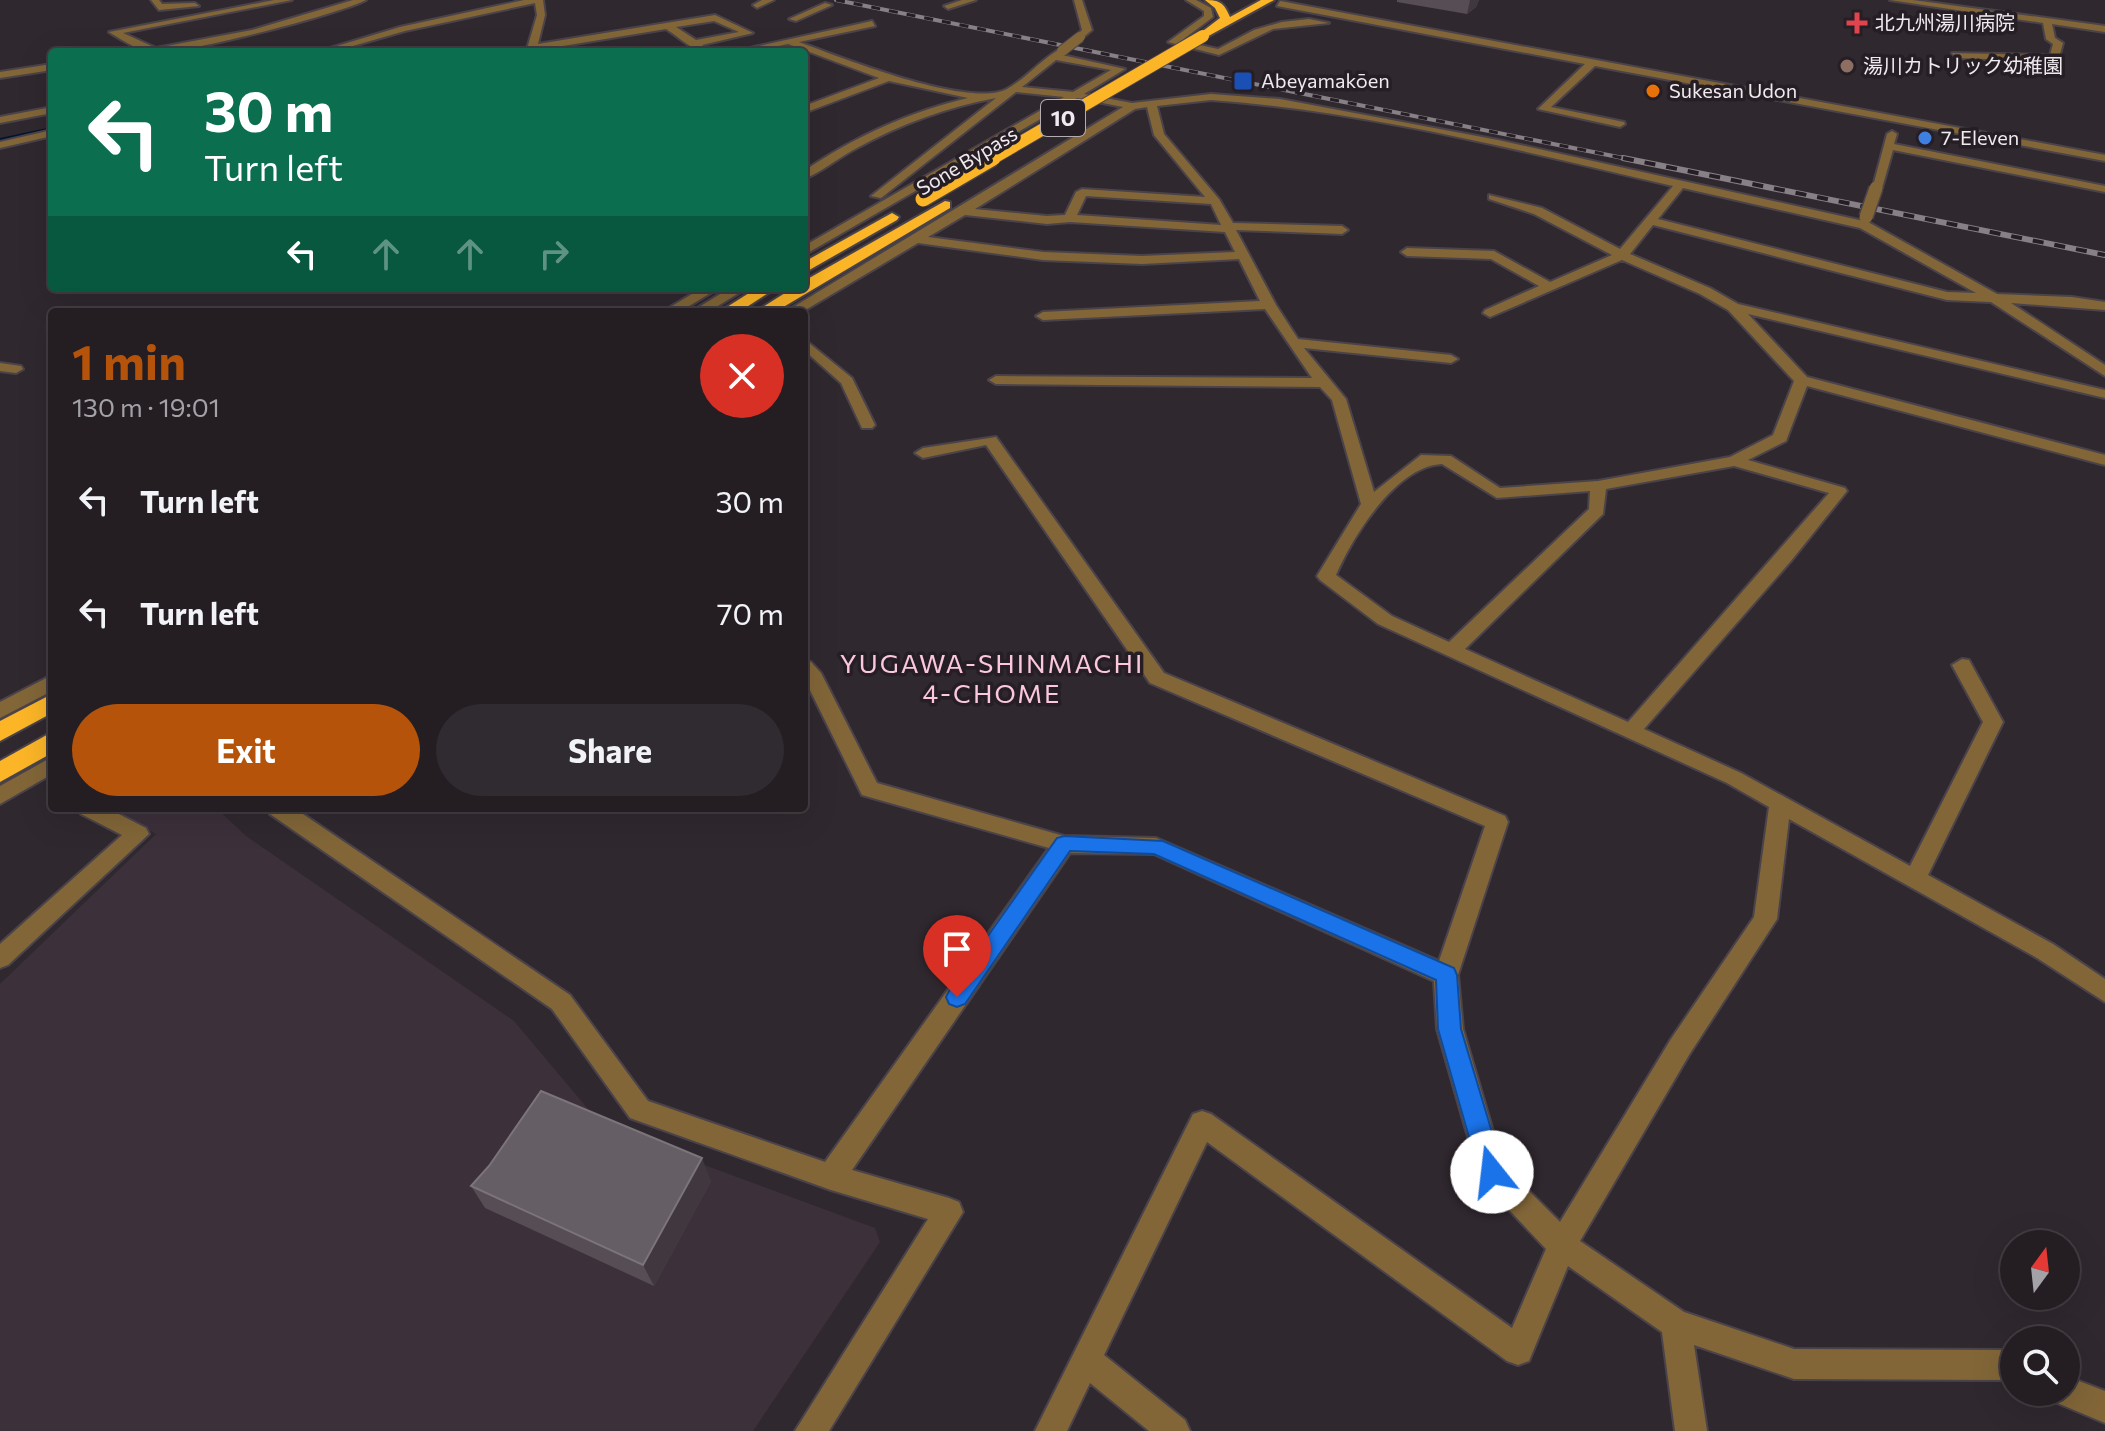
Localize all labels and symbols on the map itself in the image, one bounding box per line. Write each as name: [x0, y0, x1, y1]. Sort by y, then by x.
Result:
place label: 北九州湯川病院: [1875, 10, 2015, 34]
marker: 北九州湯川病院: [1846, 12, 1868, 34]
place label: 湯川カトリック幼稚園: [1863, 53, 2063, 77]
marker: 湯川カトリック幼稚園: [1838, 57, 1856, 75]
place label: Abeyamakōen: [1261, 68, 1390, 92]
marker: Abeyamakōen: [1232, 70, 1254, 92]
place label: Sukesan Udon: [1669, 78, 1797, 102]
marker: Sukesan Udon: [1644, 82, 1662, 100]
road number: 10: [1041, 100, 1085, 136]
street label: Sone Bypass: [912, 121, 1021, 200]
place label: 7-Eleven: [1941, 125, 2019, 149]
marker: 7-Eleven: [1916, 129, 1934, 147]
district label: YUGAWA-SHINMACHI 4-CHOME: [840, 647, 1144, 708]
pin: [923, 915, 991, 997]
position arrow: [1450, 1130, 1534, 1214]
north arrow: [2000, 1230, 2080, 1310]

